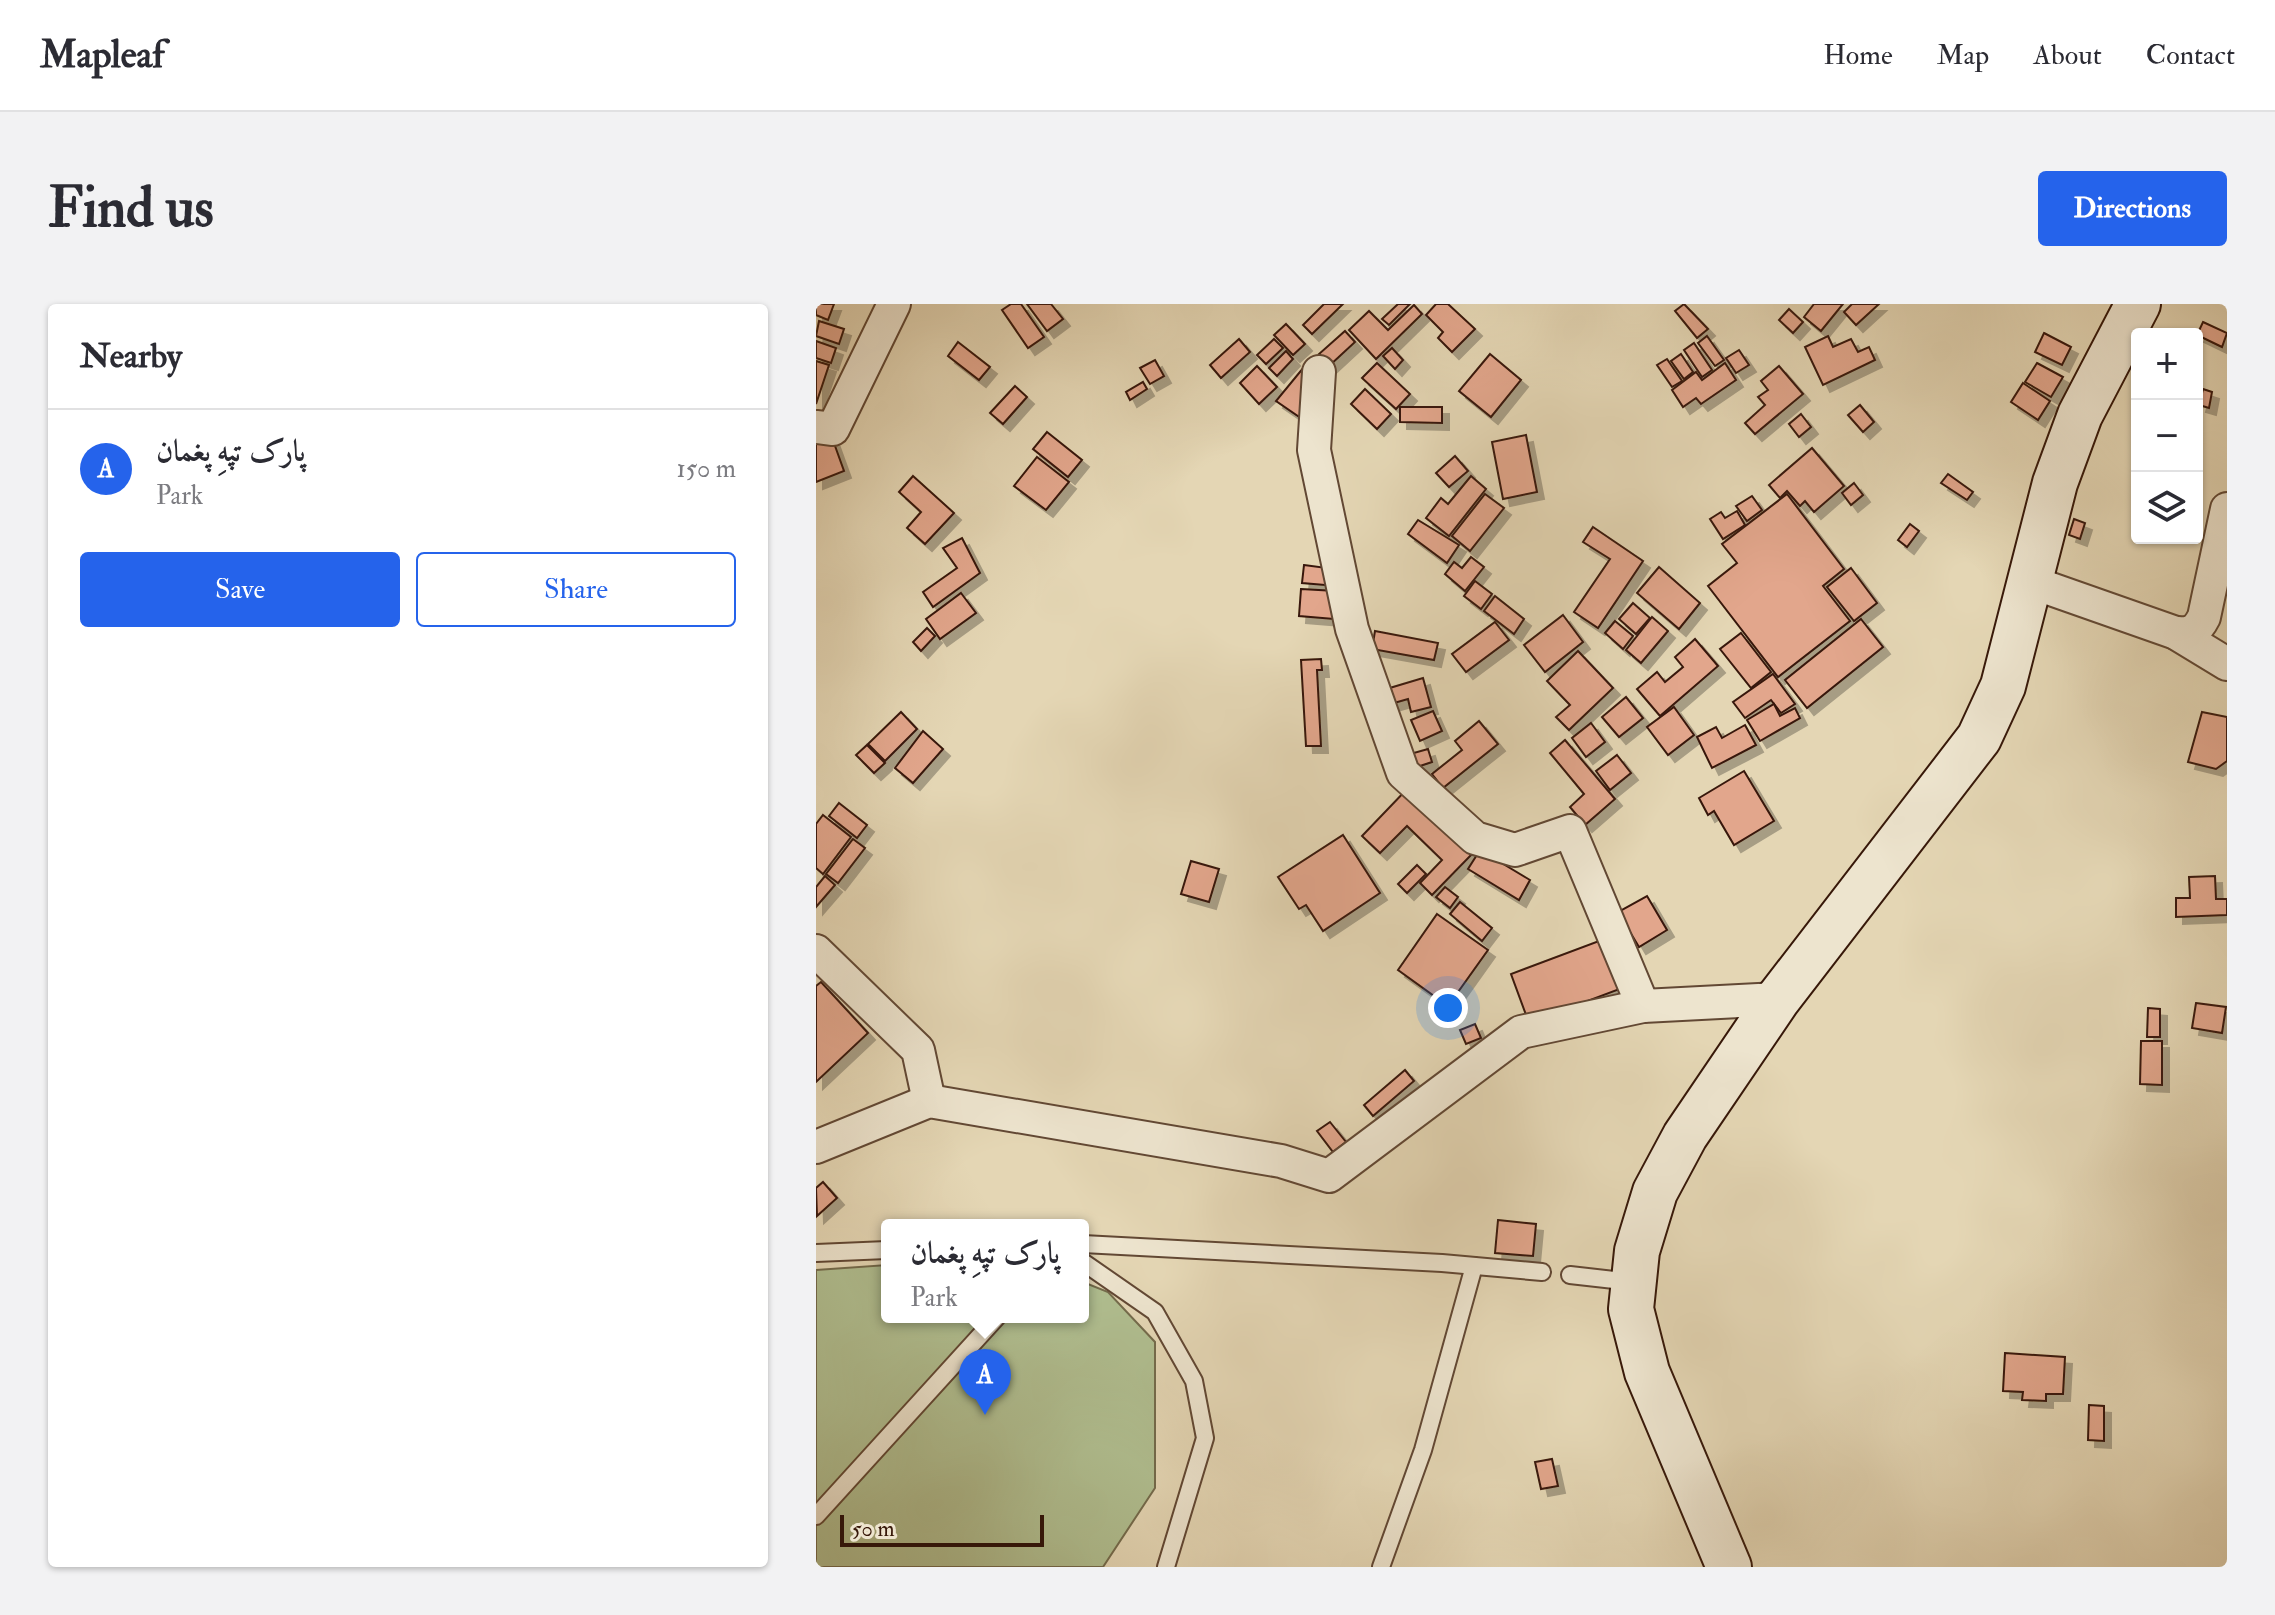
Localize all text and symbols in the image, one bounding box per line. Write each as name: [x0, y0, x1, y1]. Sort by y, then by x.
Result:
text: Mapleaf: [40, 31, 165, 79]
text: Home: [1823, 38, 1893, 73]
text: Map: [1937, 38, 1989, 73]
text: About: [2033, 38, 2102, 73]
text: Contact: [2146, 38, 2235, 73]
button: Directions: [2038, 171, 2227, 246]
text: Find us: [48, 173, 214, 244]
map controls: [2131, 328, 2203, 544]
button: +: [2131, 328, 2203, 400]
text: Nearby: [80, 335, 182, 378]
button: −: [2131, 400, 2203, 472]
text: پارک تپهِ پغمان: [156, 433, 305, 470]
text: A: [98, 453, 114, 485]
text: 150 m: [677, 453, 736, 485]
button: layers: [2131, 472, 2203, 544]
text: Park: [156, 480, 203, 512]
button: Save: [80, 552, 400, 627]
button: Share: [416, 552, 736, 627]
your location: [1428, 988, 1468, 1028]
popup: [881, 1219, 1089, 1323]
text: پارک تپهِ پغمان: [910, 1235, 1060, 1272]
text: Park: [910, 1282, 958, 1314]
pin: A: [959, 1349, 1011, 1415]
scale bar: [840, 1511, 1044, 1547]
text: 50 m: [852, 1515, 894, 1543]

